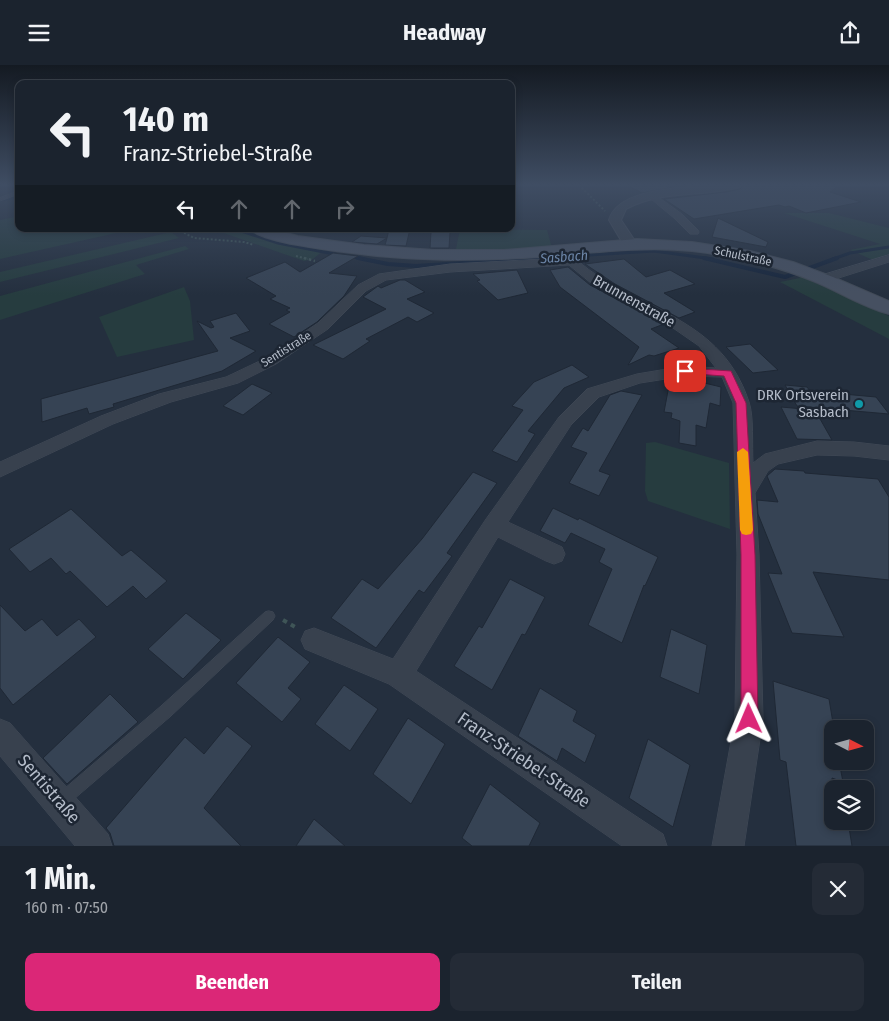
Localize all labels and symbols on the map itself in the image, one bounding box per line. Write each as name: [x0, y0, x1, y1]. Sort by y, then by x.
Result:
street label: Schulstraße: [713, 243, 773, 269]
water label: Sasbach: [538, 247, 589, 267]
street label: Brunnenstraße: [590, 271, 678, 331]
street label: Sentistraße: [258, 328, 314, 370]
pin: [664, 350, 706, 392]
place label: DRK Ortsverein Sasbach: [757, 386, 849, 421]
marker: DRK Ortsverein Sasbach: [853, 398, 865, 410]
position arrow: [722, 692, 774, 744]
street label: Franz-Striebel-Straße: [454, 708, 595, 813]
north arrow: [824, 720, 874, 770]
street label: Sentistraße: [13, 750, 85, 828]

